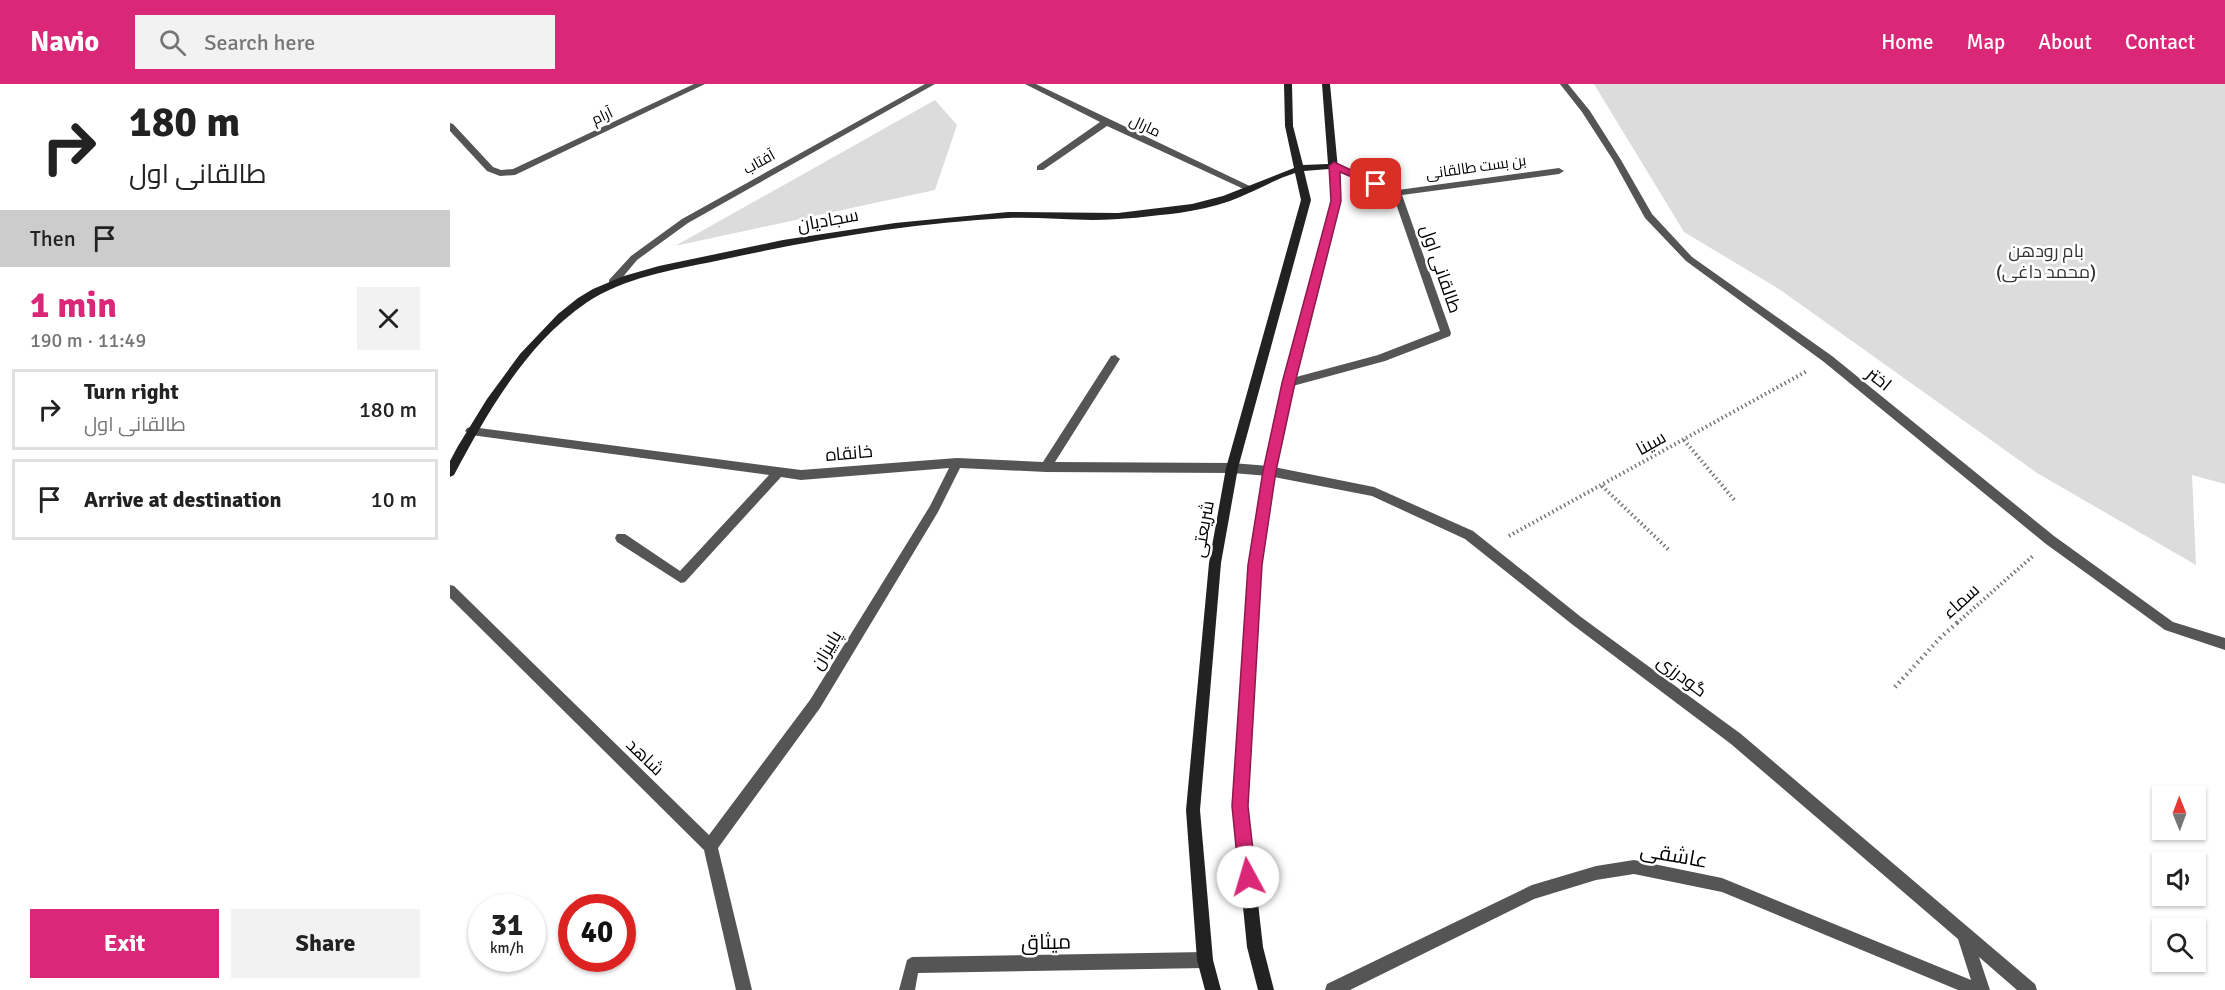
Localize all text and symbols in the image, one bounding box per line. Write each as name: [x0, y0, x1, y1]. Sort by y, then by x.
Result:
search box: [135, 15, 555, 69]
text: Navio: [30, 25, 99, 59]
icon: search: [156, 26, 189, 59]
text: Search here: [204, 29, 315, 56]
text: Home: [1881, 29, 1934, 55]
text: Map: [1967, 29, 2005, 55]
text: About: [2038, 29, 2092, 55]
text: Contact: [2125, 29, 2195, 55]
text: 180 m: [129, 97, 240, 148]
street label: آرام: [588, 103, 616, 130]
icon: right: [30, 108, 108, 186]
street label: مارال: [1127, 111, 1163, 141]
street label: آفتاب: [740, 146, 778, 178]
street label: بن بست طالقانی: [1425, 151, 1528, 184]
text: طالقانی اول: [129, 158, 267, 191]
pin: [1350, 158, 1401, 209]
icon: arrive: [1359, 167, 1392, 200]
street label: سجادیان: [796, 204, 860, 236]
icon: arrive: [88, 222, 121, 255]
street label: طالقانی اول: [1416, 222, 1466, 316]
text: Then: [30, 225, 76, 252]
park label: بام رودهن (محمد داغی): [1996, 240, 2096, 283]
text: 1 min: [30, 283, 117, 328]
button: close: [357, 287, 420, 350]
text: 190 m · 11:49: [30, 328, 146, 353]
street label: اختر: [1861, 362, 1896, 396]
text: Turn right: [84, 378, 179, 405]
icon: right: [33, 393, 66, 426]
text: 180 m: [359, 396, 417, 423]
text: طالقانی اول: [84, 412, 186, 437]
street label: سینا: [1632, 426, 1670, 460]
street label: خانقاه: [824, 440, 874, 466]
icon: arrive: [33, 483, 66, 516]
text: Arrive at destination: [84, 486, 281, 513]
text: 10 m: [371, 486, 417, 513]
street label: شریعتی: [1187, 499, 1219, 559]
street label: سماء: [1938, 579, 1984, 623]
street label: پاییزان: [806, 626, 847, 674]
street label: گودرزی: [1653, 650, 1711, 702]
street label: شاهد: [621, 734, 669, 780]
north arrow: [2152, 786, 2206, 840]
map controls: [2152, 786, 2206, 972]
street label: عاشقی: [1638, 836, 1710, 874]
position arrow: [1216, 845, 1280, 909]
button: sound: [2152, 852, 2206, 906]
speed limit sign: 40: [558, 894, 636, 972]
text: 31: [491, 907, 523, 944]
button: Exit: [30, 909, 219, 978]
button: Share: [231, 909, 420, 978]
button: search: [2152, 918, 2206, 972]
street label: میثاق: [1021, 929, 1071, 955]
text: km/h: [490, 939, 524, 957]

